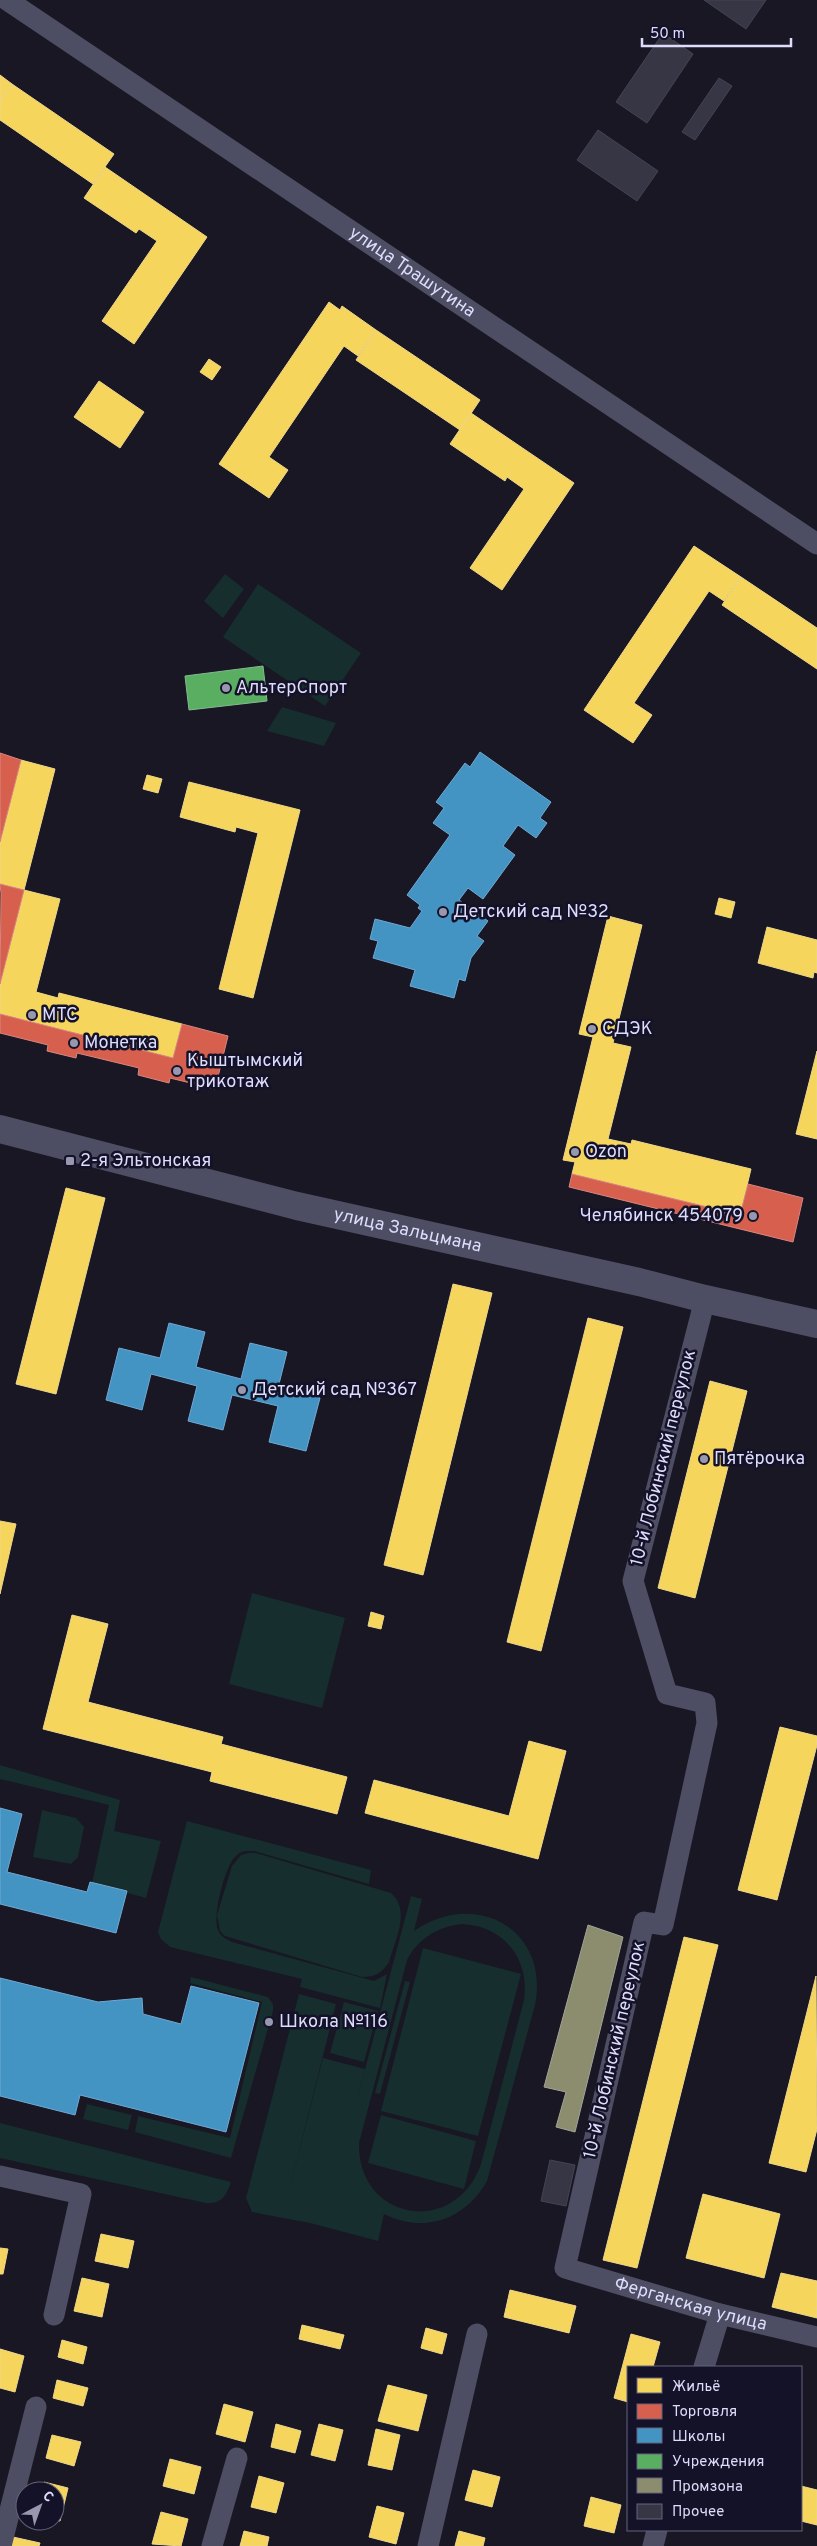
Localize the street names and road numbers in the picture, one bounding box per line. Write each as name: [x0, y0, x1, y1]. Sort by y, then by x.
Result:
street label: улица Трашутина: [344, 221, 480, 323]
street label: улица Зальцмана: [331, 1203, 484, 1258]
street label: 10-й Лобинский переулок: [626, 1347, 702, 1569]
street label: 10-й Лобинский переулок: [579, 1939, 651, 2161]
street label: Ферганская улица: [612, 2272, 769, 2336]

